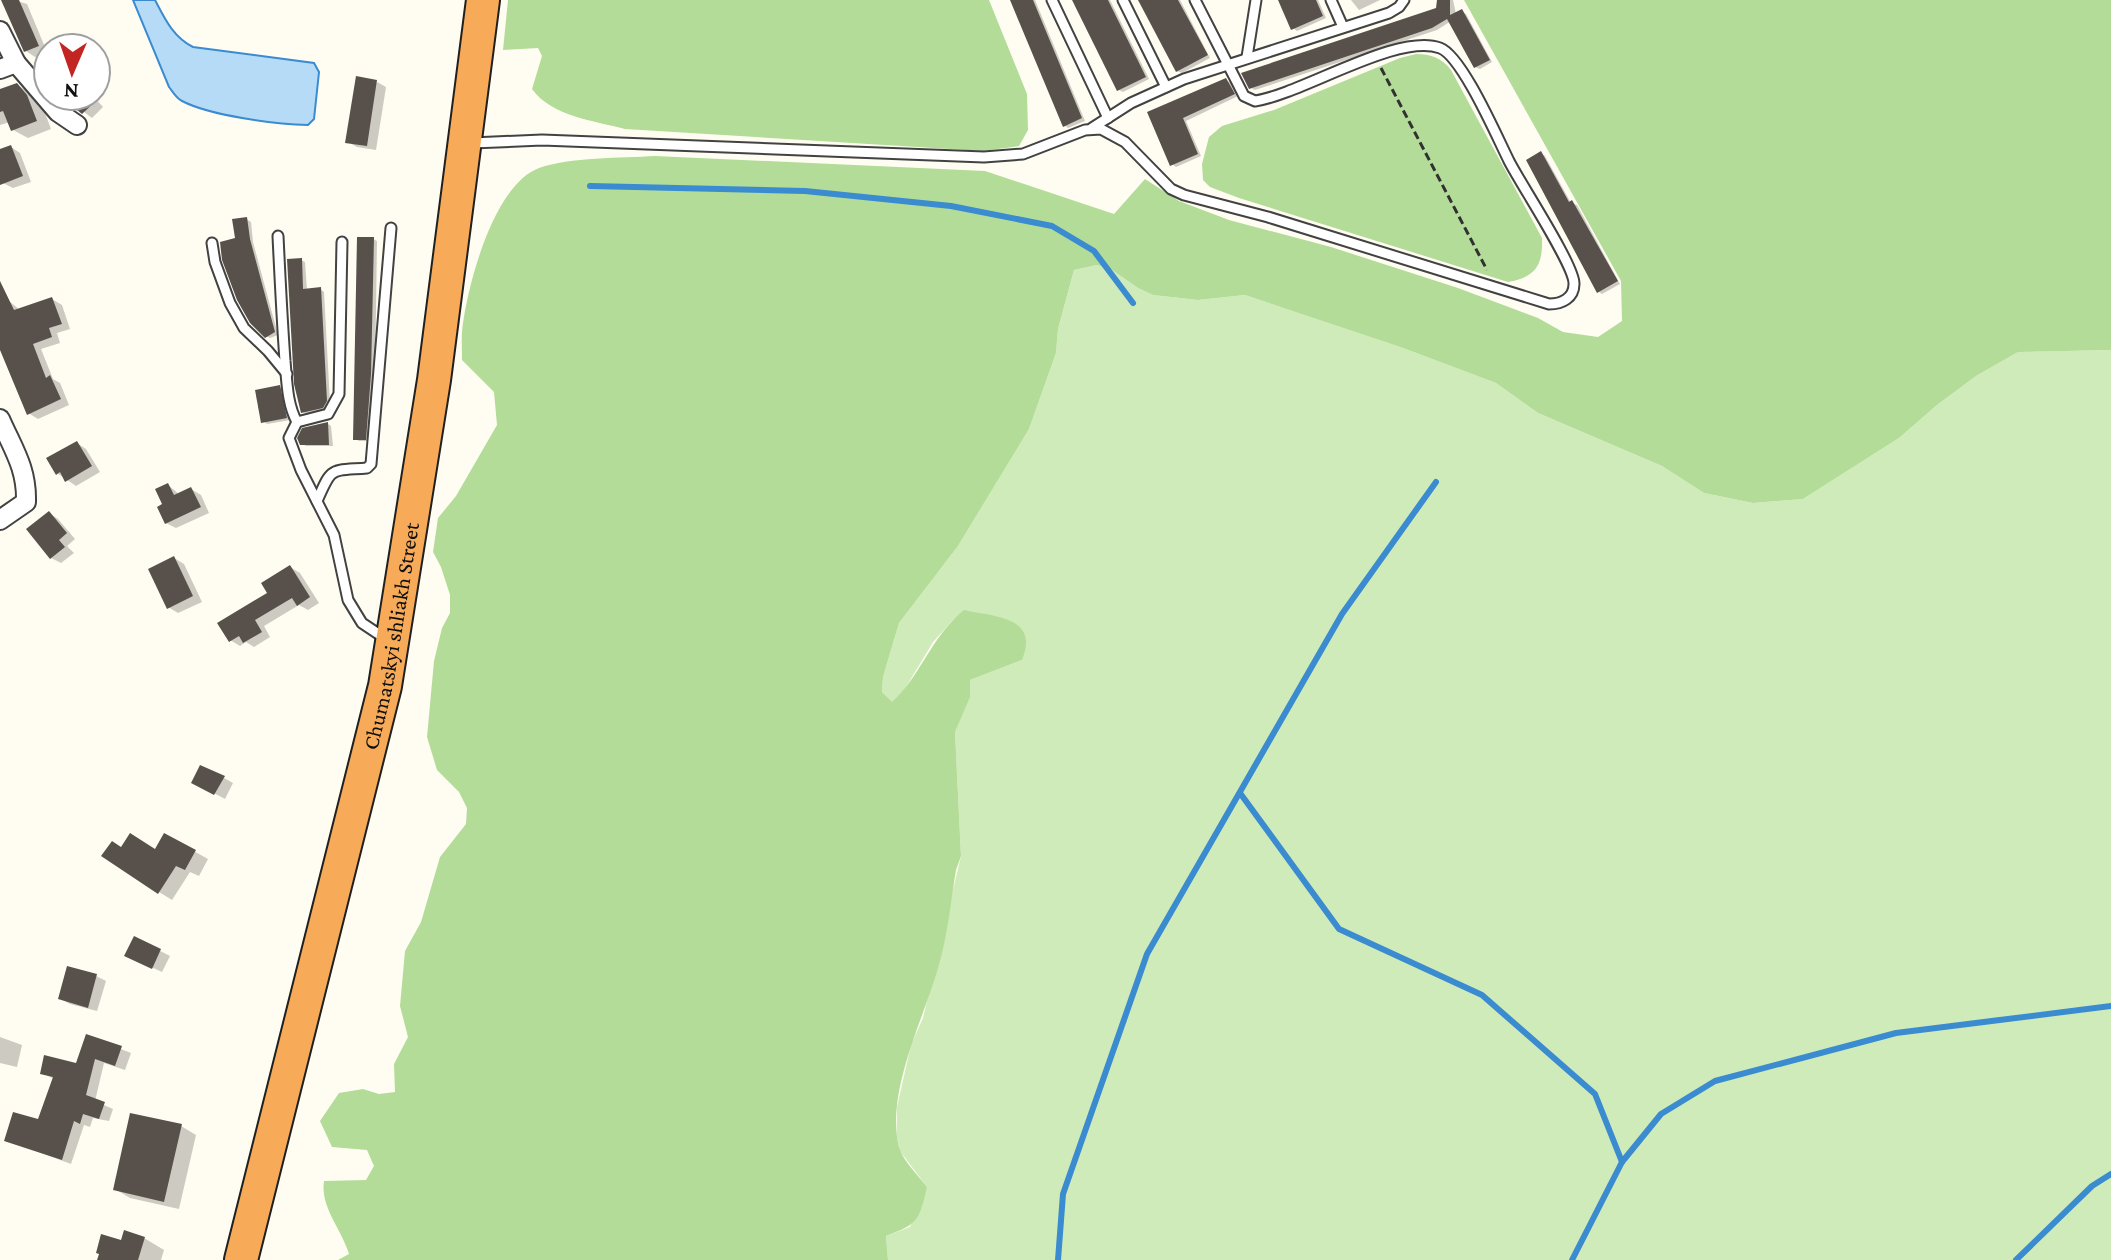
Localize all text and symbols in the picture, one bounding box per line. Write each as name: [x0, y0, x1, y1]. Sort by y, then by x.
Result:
north arrow: [32, 32, 112, 112]
text: N: [63, 79, 79, 104]
street label: Chumatskyi shliakh Street: [357, 520, 424, 752]

